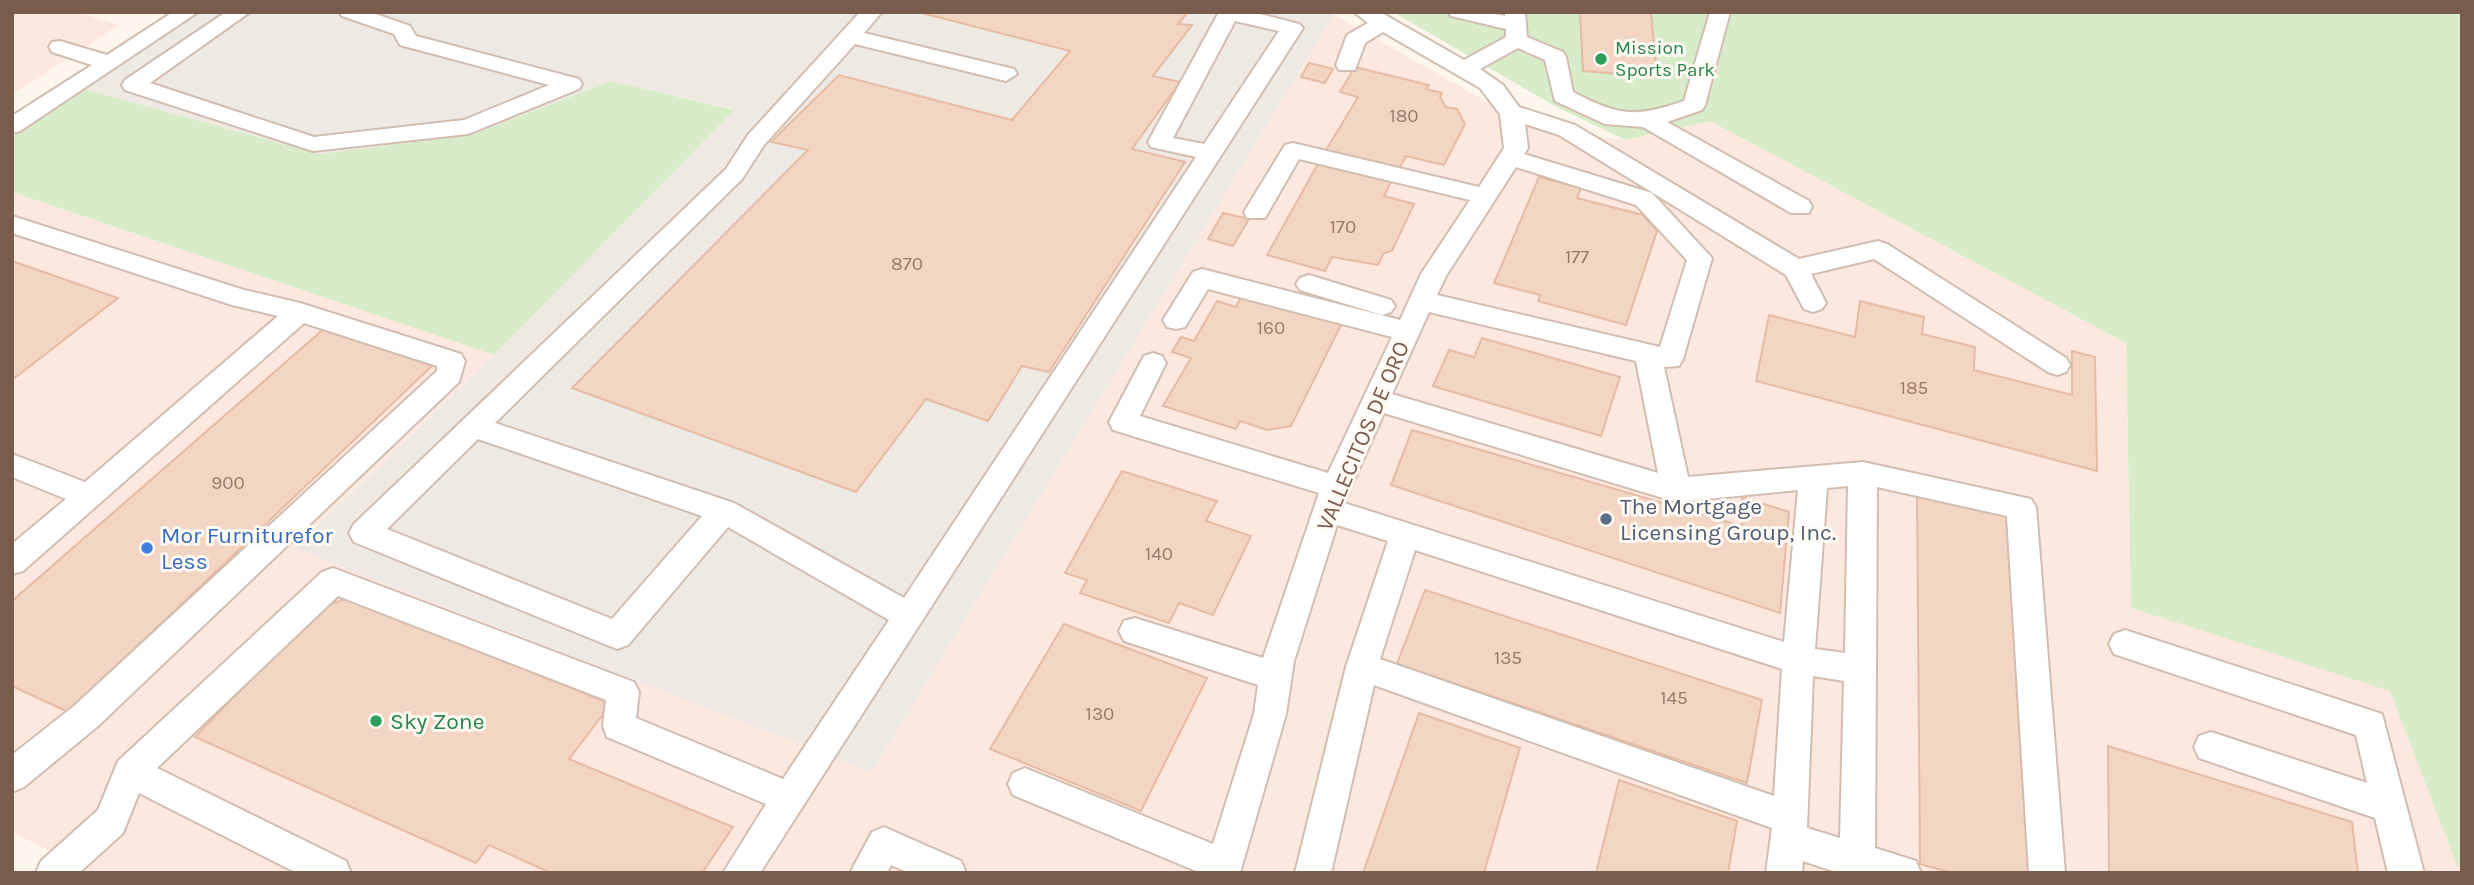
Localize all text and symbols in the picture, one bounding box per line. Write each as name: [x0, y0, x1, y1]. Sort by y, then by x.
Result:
place label: Mission Sports Park: [1615, 37, 1715, 81]
marker: Mission Sports Park: [1593, 51, 1609, 67]
house number: 180: [1389, 105, 1419, 127]
house number: 170: [1330, 216, 1356, 238]
house number: 177: [1565, 246, 1589, 268]
house number: 870: [891, 253, 923, 275]
house number: 160: [1257, 317, 1285, 339]
street label: VALLECITOS DE ORO: [1311, 337, 1415, 535]
house number: 185: [1900, 377, 1928, 399]
house number: 900: [211, 472, 245, 494]
place label: The Mortgage Licensing Group, Inc.: [1620, 493, 1836, 546]
marker: The Mortgage Licensing Group, Inc.: [1598, 511, 1614, 527]
place label: Mor Furniturefor Less: [161, 522, 333, 575]
marker: Mor Furniturefor Less: [139, 540, 155, 556]
house number: 140: [1145, 543, 1173, 565]
house number: 135: [1494, 647, 1522, 669]
house number: 145: [1660, 687, 1688, 709]
house number: 130: [1086, 703, 1114, 725]
place label: Sky Zone: [390, 708, 485, 735]
marker: Sky Zone: [368, 713, 384, 729]

